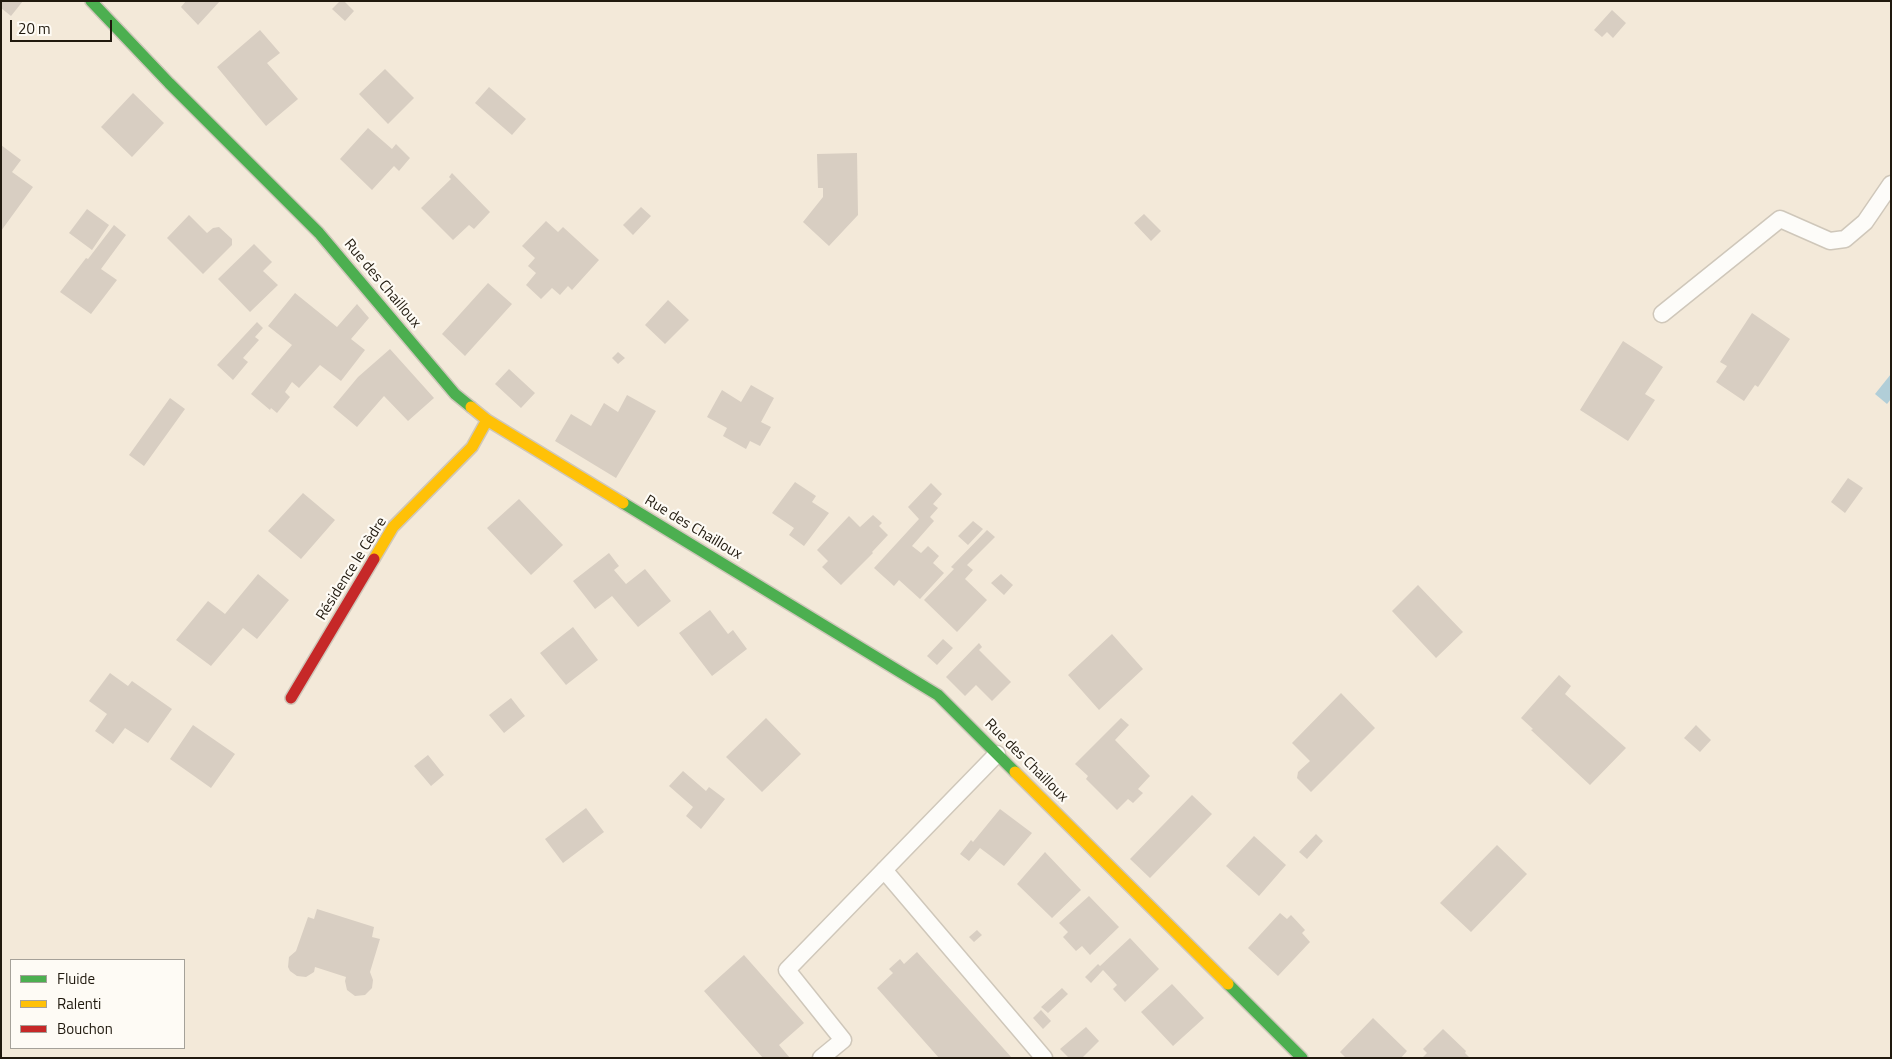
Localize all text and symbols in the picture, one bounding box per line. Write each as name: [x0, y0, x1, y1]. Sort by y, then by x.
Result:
scale bar: [12, 10, 115, 42]
text: 20 m: [18, 17, 51, 40]
street label: Rue des Chailloux: [340, 236, 424, 332]
street label: Rue des Chailloux: [641, 492, 745, 564]
street label: Résidence le Cèdre: [313, 514, 391, 624]
street label: Rue des Chailloux: [981, 716, 1071, 806]
legend: [10, 959, 185, 1049]
text: Fluide: [57, 967, 95, 990]
text: Ralenti: [57, 992, 101, 1015]
text: Bouchon: [57, 1017, 113, 1040]

